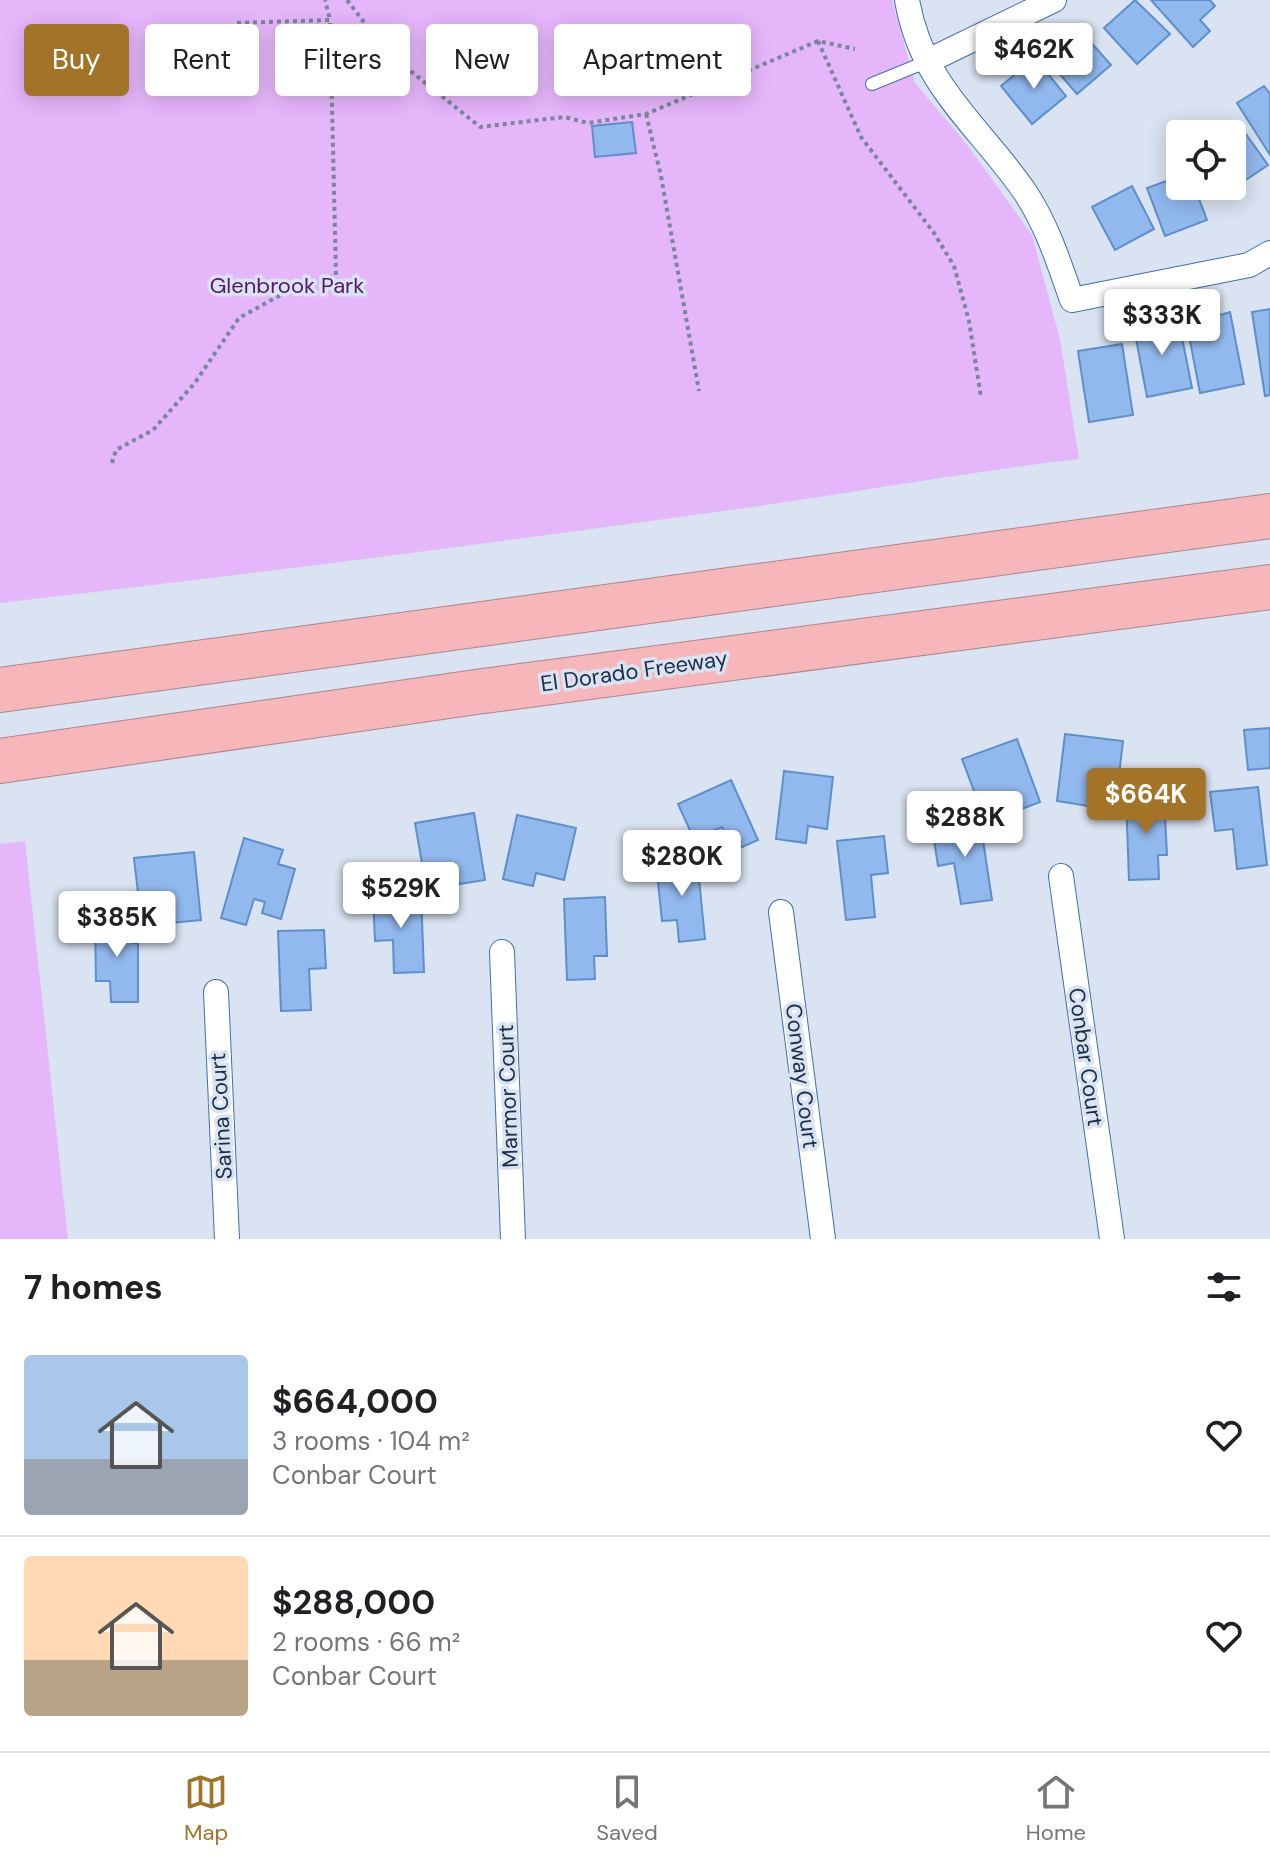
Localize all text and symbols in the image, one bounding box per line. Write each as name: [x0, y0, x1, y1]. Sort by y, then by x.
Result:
pin: $462K: [978, 23, 1090, 91]
chip: Buy: [24, 24, 129, 96]
chip: Rent: [145, 24, 259, 96]
chip: Filters: [275, 24, 410, 96]
chip: New: [426, 24, 538, 96]
chip: Apartment: [554, 24, 751, 96]
text: $462K: [994, 32, 1074, 66]
map controls: [1166, 120, 1246, 200]
button: locate: [1166, 120, 1246, 200]
park label: Glenbrook Park: [210, 271, 364, 300]
pin: $333K: [1106, 289, 1218, 357]
text: $333K: [1122, 298, 1202, 332]
street label: El Dorado Freeway: [539, 644, 729, 698]
pin: $664K: [1090, 768, 1202, 836]
text: $664K: [1105, 777, 1187, 811]
pin: $288K: [909, 791, 1021, 859]
text: $288K: [925, 800, 1005, 834]
pin: $280K: [626, 830, 738, 898]
text: $280K: [641, 839, 723, 873]
pin: $529K: [345, 862, 457, 930]
text: $529K: [361, 871, 441, 905]
pin: $385K: [61, 891, 173, 959]
text: $385K: [77, 900, 158, 934]
street label: Conbar Court: [1062, 986, 1110, 1128]
street label: Conway Court: [779, 1002, 825, 1150]
street label: Marmor Court: [491, 1024, 525, 1168]
street label: Sarina Court: [203, 1052, 239, 1180]
text: 7 homes: [24, 1265, 163, 1310]
icon: filters: [1202, 1265, 1246, 1309]
text: $664,000: [272, 1379, 438, 1424]
icon: home: [88, 1387, 184, 1483]
icon: heart: [1202, 1413, 1246, 1457]
text: 3 rooms · 104 m²: [272, 1424, 470, 1458]
text: Conbar Court: [272, 1458, 437, 1492]
text: $288,000: [272, 1580, 435, 1625]
icon: home: [88, 1588, 184, 1684]
icon: heart: [1202, 1614, 1246, 1658]
text: 2 rooms · 66 m²: [272, 1625, 460, 1659]
text: Conbar Court: [272, 1659, 437, 1693]
tab: Map: [184, 1770, 228, 1847]
tab: Saved: [596, 1770, 658, 1847]
tab: Home: [1026, 1770, 1086, 1847]

